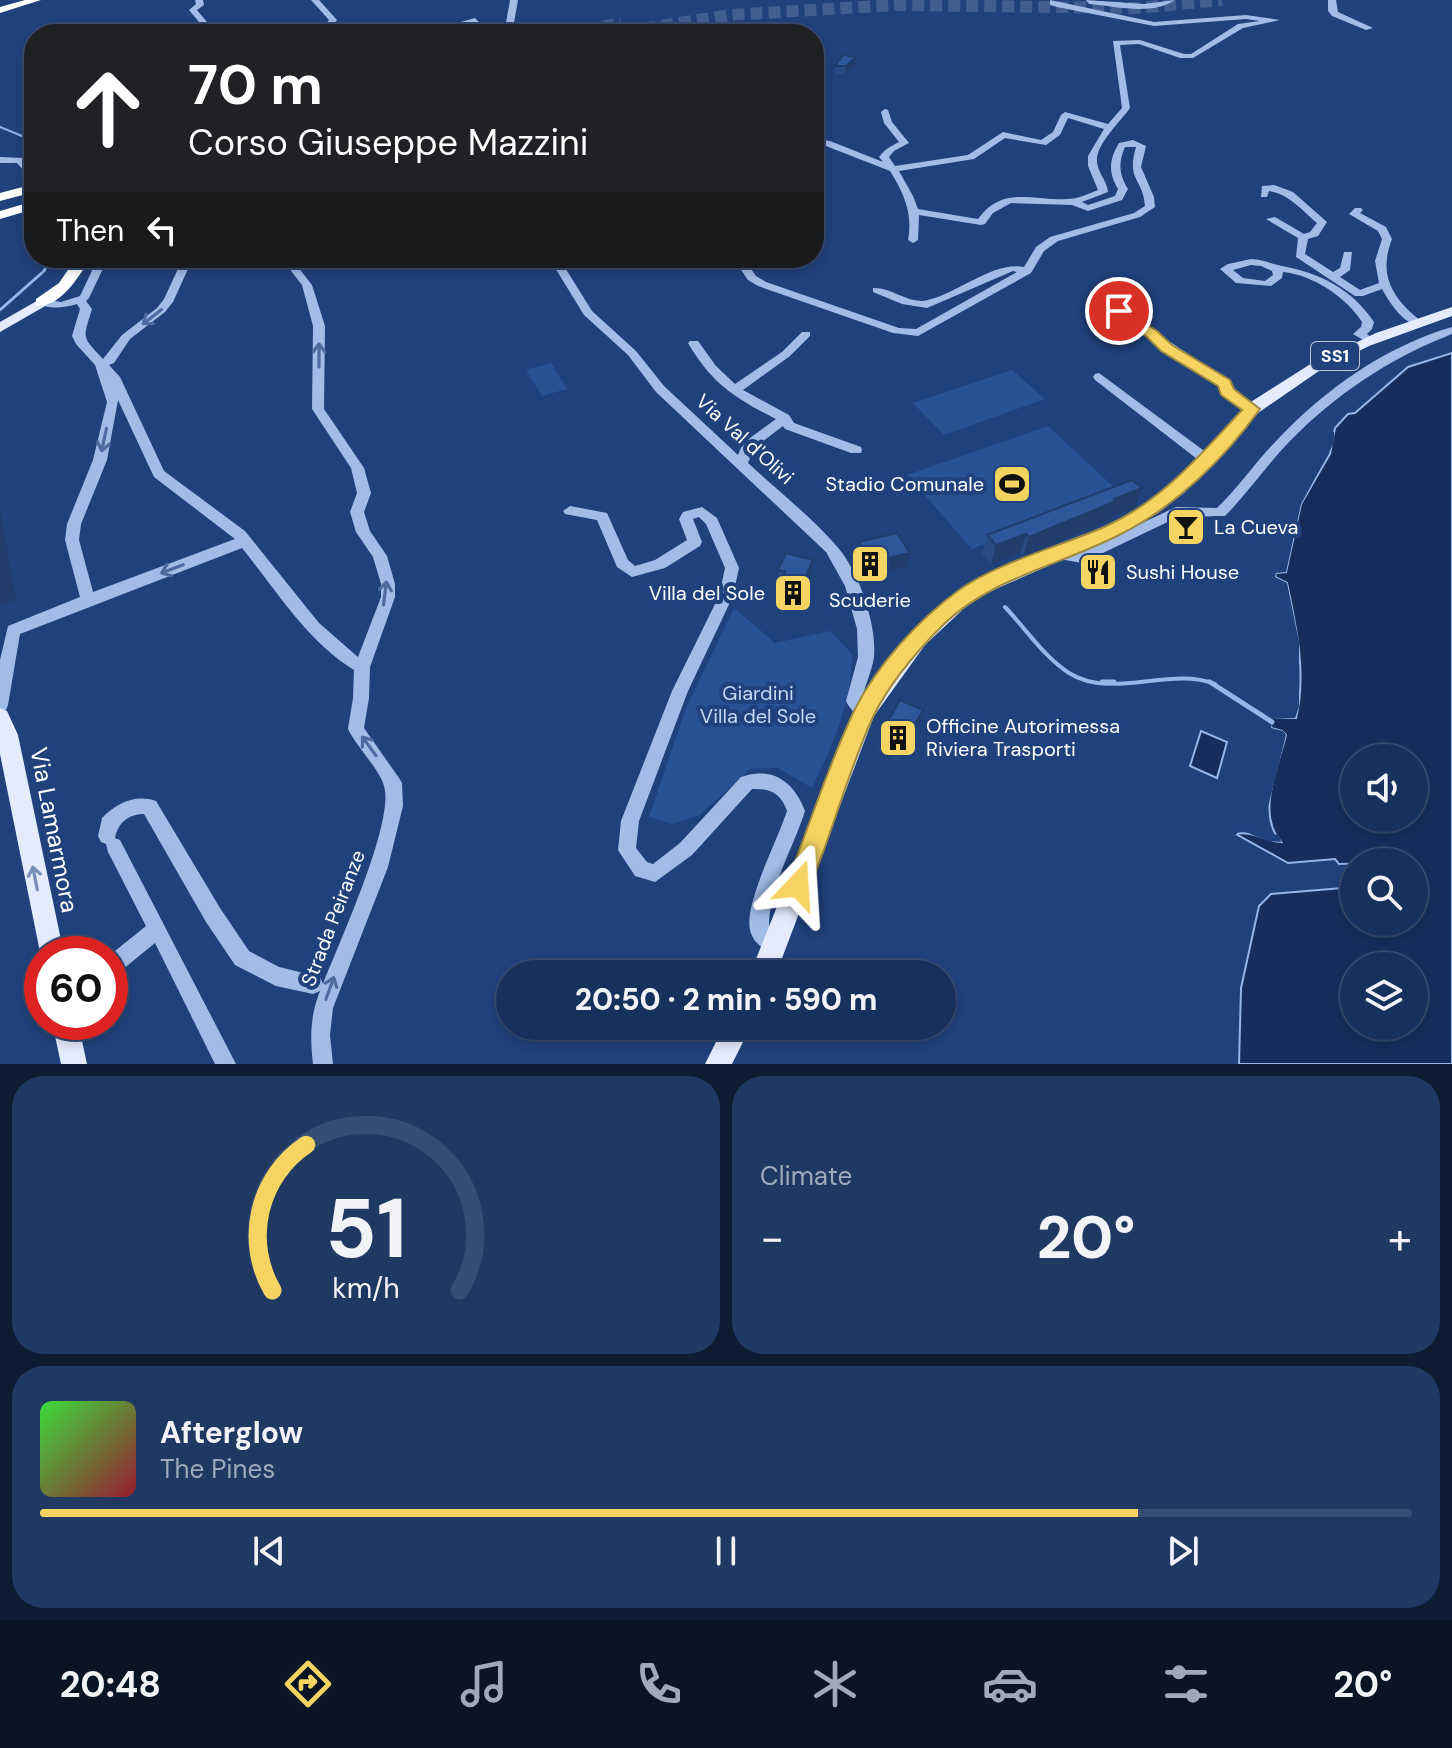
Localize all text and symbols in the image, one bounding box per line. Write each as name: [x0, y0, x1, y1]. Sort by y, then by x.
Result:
text: 70 m: [188, 48, 323, 121]
icon: ahead: [56, 56, 160, 160]
text: Corso Giuseppe Mazzini: [188, 119, 588, 166]
icon: left: [140, 208, 184, 252]
text: Then: [56, 211, 124, 250]
pin: [1085, 277, 1153, 345]
icon: arrive: [1097, 289, 1141, 333]
one-way arrow: [142, 309, 163, 326]
one-way arrow: [311, 342, 327, 369]
road number: SS1: [1311, 342, 1359, 370]
street label: Via Val d'Olivi: [691, 388, 799, 490]
one-way arrow: [96, 426, 111, 452]
sports icon: Stadio Comunale: [991, 463, 1033, 505]
place label: Stadio Comunale: [826, 471, 984, 497]
bar icon: La Cueva: [1165, 506, 1207, 548]
place label: La Cueva: [1214, 514, 1298, 540]
building icon: Scuderie: [849, 543, 891, 585]
restaurant icon: Sushi House: [1077, 551, 1119, 593]
place label: Sushi House: [1126, 559, 1239, 585]
one-way arrow: [160, 563, 185, 577]
building icon: Villa del Sole: [772, 572, 814, 614]
place label: Villa del Sole: [649, 580, 765, 606]
one-way arrow: [378, 581, 393, 607]
place label: Scuderie: [829, 587, 911, 613]
park label: Giardini Villa del Sole: [700, 680, 816, 729]
place label: Officine Autorimessa Riviera Trasporti: [926, 713, 1120, 762]
building icon: Officine Autorimessa Riviera Trasporti: [877, 717, 919, 759]
one-way arrow: [361, 736, 377, 758]
map controls: [1340, 744, 1428, 1040]
button: sound: [1340, 744, 1428, 832]
street label: Via Lamarmora: [23, 745, 86, 915]
position arrow: [756, 843, 840, 927]
street label: Strada Peiranze: [295, 846, 371, 990]
button: search: [1340, 848, 1428, 936]
one-way arrow: [27, 865, 42, 891]
speed limit sign: 60: [24, 936, 128, 1040]
button: layers: [1340, 952, 1428, 1040]
one-way arrow: [324, 976, 339, 1001]
text: 20:50 · 2 min · 590 m: [575, 980, 877, 1019]
text: Climate: [760, 1159, 852, 1193]
text: 51: [325, 1174, 407, 1283]
text: 20°: [1037, 1198, 1135, 1277]
text: −: [760, 1209, 784, 1267]
text: +: [1388, 1209, 1412, 1267]
text: km/h: [332, 1270, 400, 1307]
text: Afterglow: [160, 1413, 303, 1452]
text: The Pines: [160, 1452, 275, 1486]
icon: previous: [247, 1529, 291, 1573]
icon: pause: [704, 1529, 748, 1573]
icon: next: [1161, 1529, 1205, 1573]
icon: directions: [280, 1656, 336, 1712]
icon: music: [456, 1656, 512, 1712]
icon: phone: [631, 1656, 687, 1712]
icon: climate: [807, 1656, 863, 1712]
icon: car: [982, 1656, 1038, 1712]
icon: filters: [1158, 1656, 1214, 1712]
text: 20:48: [60, 1661, 161, 1708]
text: 20°: [1333, 1661, 1392, 1708]

